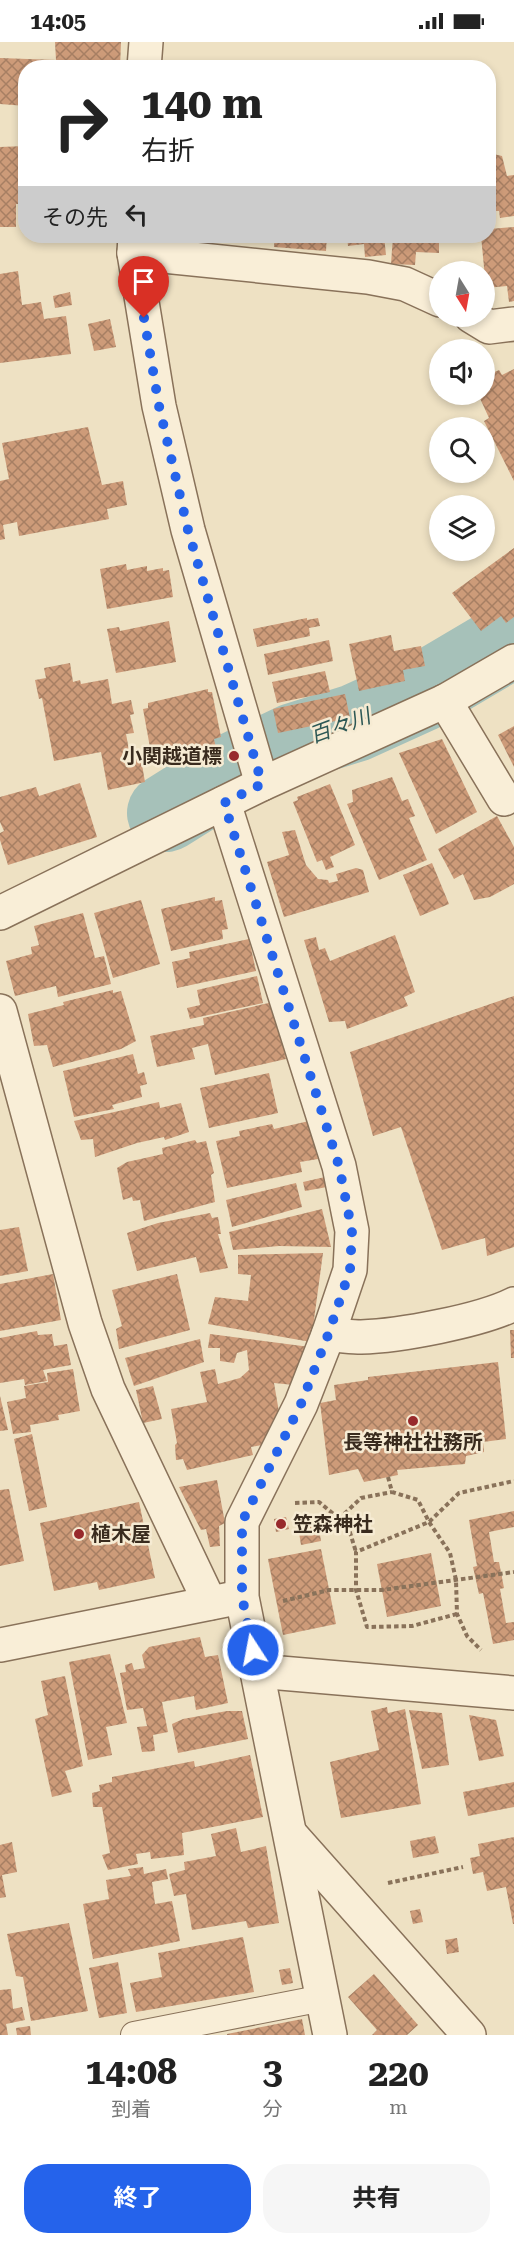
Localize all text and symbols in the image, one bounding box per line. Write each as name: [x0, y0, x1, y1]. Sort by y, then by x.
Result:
text: 14:05: [30, 9, 86, 34]
text: 140 m: [141, 79, 263, 128]
icon: right: [42, 84, 120, 162]
text: 右折: [141, 135, 195, 167]
icon: left: [120, 198, 153, 231]
text: その先: [42, 205, 108, 230]
pin: [118, 256, 169, 318]
north arrow: [429, 261, 495, 327]
map controls: [429, 261, 495, 561]
icon: arrive: [127, 265, 160, 298]
button: sound: [429, 339, 495, 405]
button: search: [429, 417, 495, 483]
button: layers: [429, 495, 495, 561]
water label: 百々川: [306, 703, 376, 748]
place label: 小関越道標: [122, 744, 222, 768]
marker: 小関越道標: [227, 749, 241, 763]
marker: 長等神社社務所: [406, 1414, 420, 1428]
place label: 長等神社社務所: [343, 1430, 483, 1454]
place label: 笠森神社: [293, 1512, 373, 1536]
marker: 笠森神社: [274, 1517, 288, 1531]
place label: 植木屋: [91, 1522, 151, 1546]
marker: 植木屋: [72, 1527, 86, 1541]
position arrow: [221, 1618, 285, 1682]
text: 14:08: [85, 2051, 177, 2093]
text: 3: [263, 2051, 283, 2093]
text: 220: [368, 2053, 429, 2095]
text: m: [389, 2095, 407, 2119]
text: 到着: [111, 2097, 151, 2121]
text: 分: [263, 2097, 283, 2121]
button: 終了: [24, 2164, 251, 2233]
button: 共有: [263, 2164, 490, 2233]

